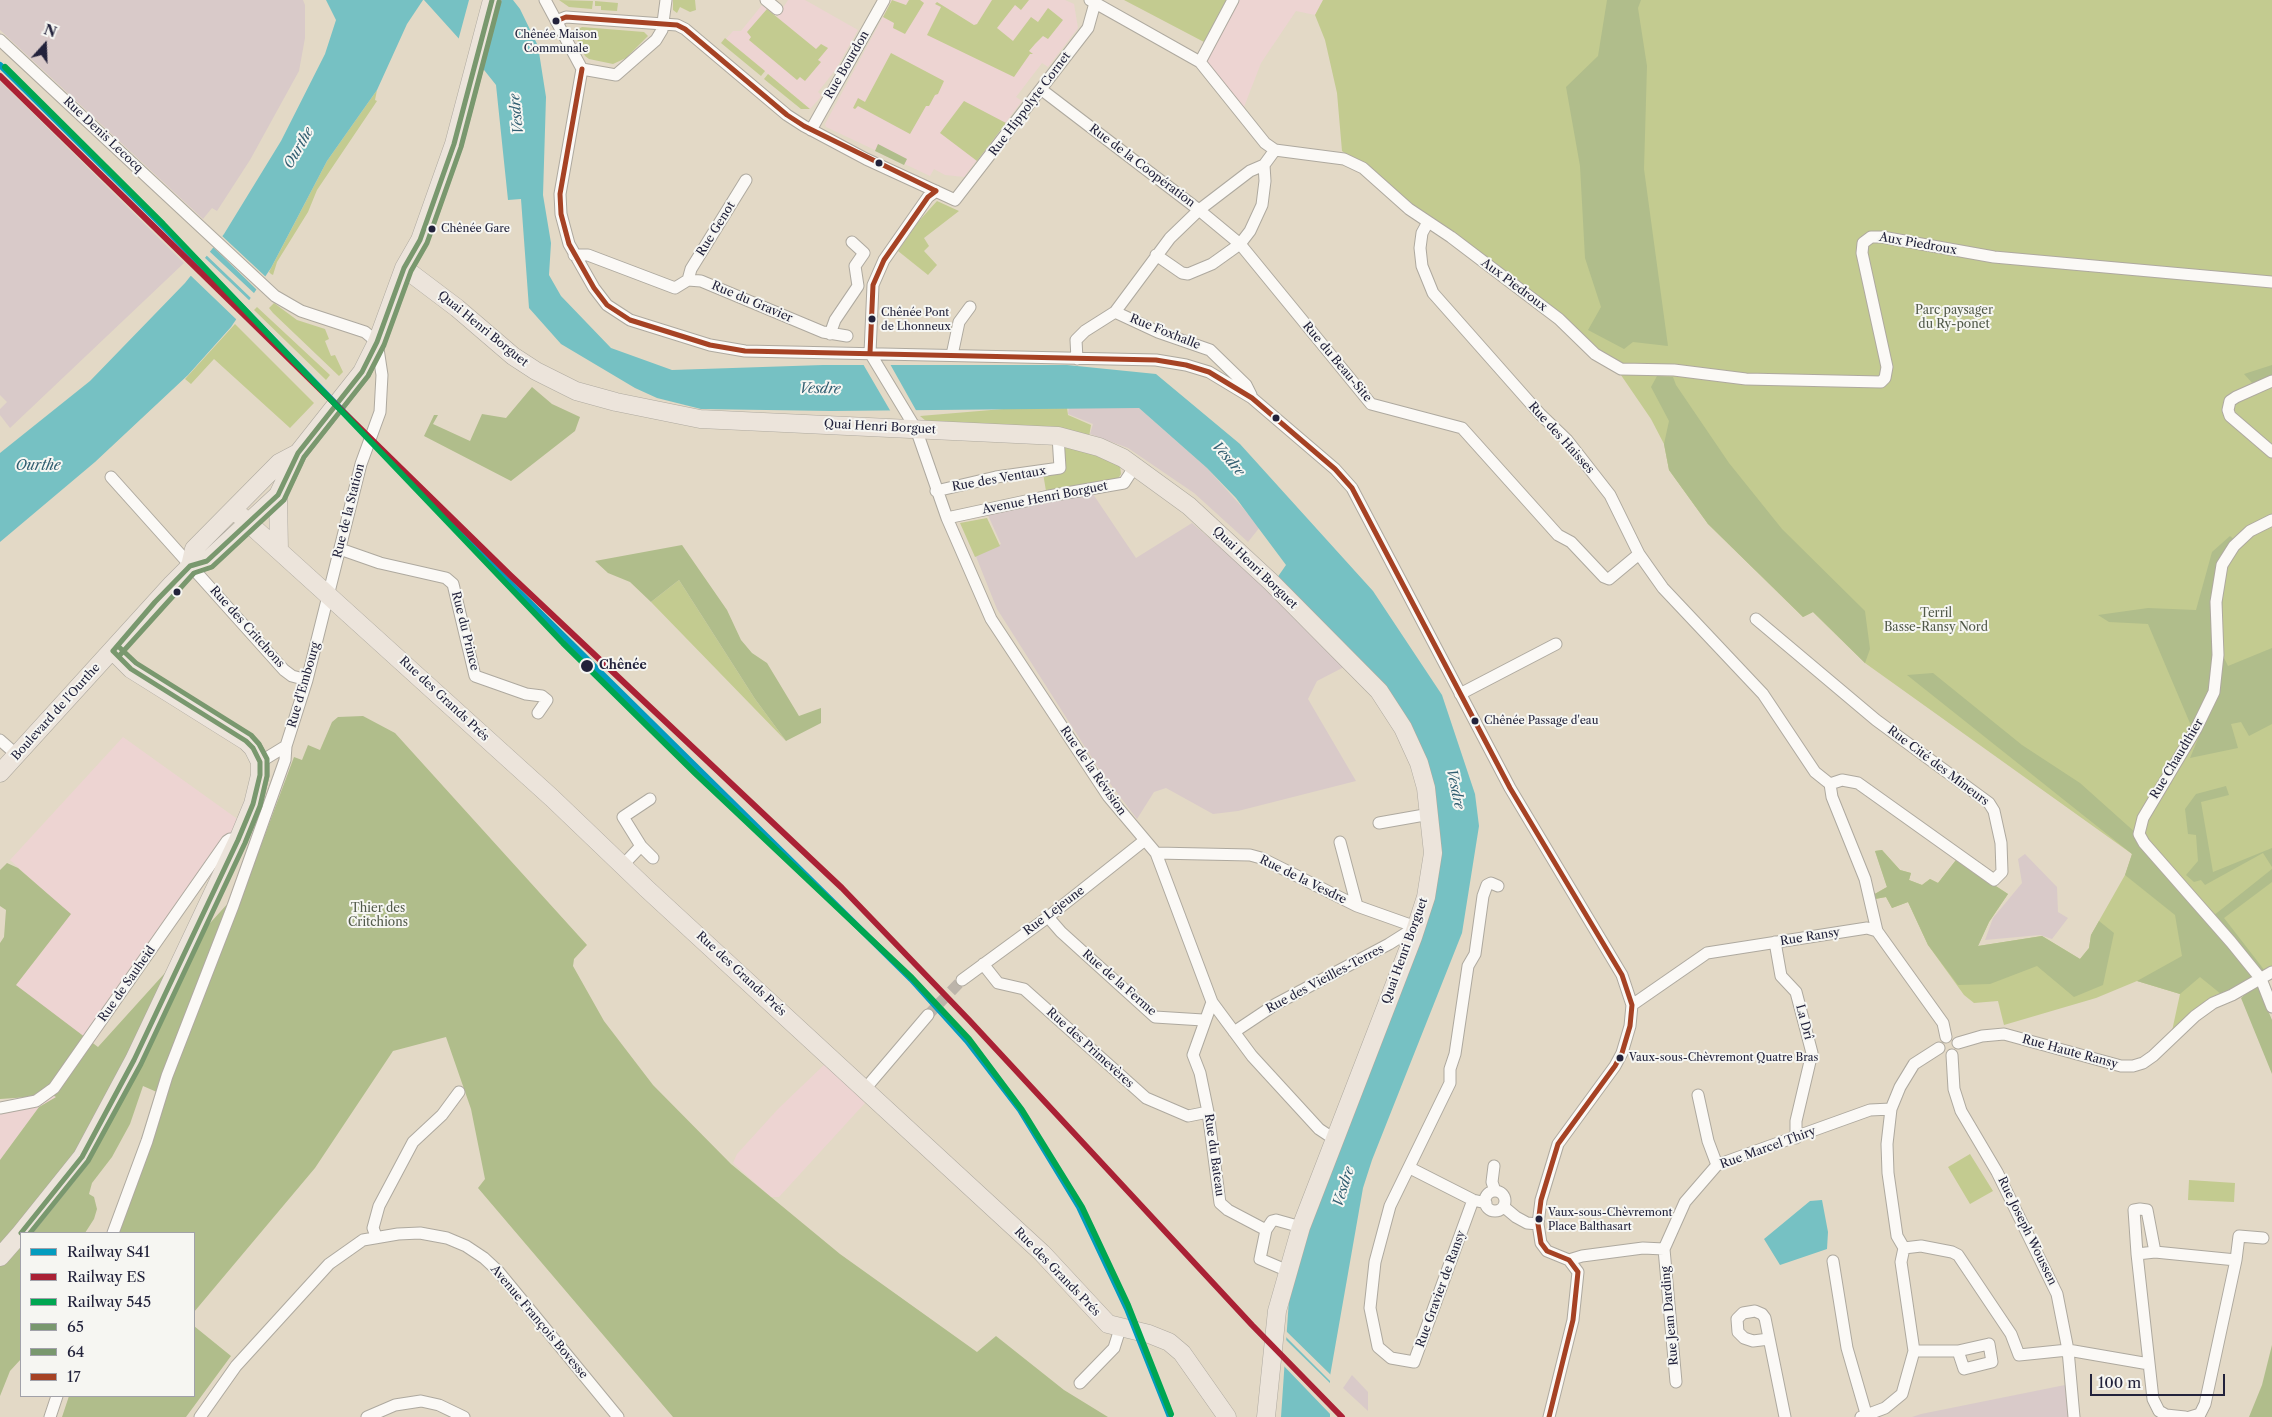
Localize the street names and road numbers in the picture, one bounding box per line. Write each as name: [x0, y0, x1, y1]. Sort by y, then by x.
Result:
street label: Rue Bourdon: [822, 28, 872, 102]
street label: Rue Hippolyte Cornet: [986, 49, 1074, 159]
street label: Rue Denis Lecocq: [60, 94, 146, 176]
street label: Rue de la Coopération: [1086, 122, 1198, 210]
street label: Rue Genot: [694, 199, 738, 259]
street label: Aux Piedroux: [1878, 230, 1958, 258]
street label: Aux Piedroux: [1478, 256, 1550, 314]
street label: Rue du Gravier: [709, 278, 795, 326]
street label: Quai Henri Borguet: [435, 288, 531, 370]
street label: Rue Foxhalle: [1128, 311, 1202, 353]
street label: Rue du Beau-Site: [1299, 319, 1375, 405]
street label: Rue des Haisses: [1525, 399, 1597, 477]
street label: Quai Henri Borguet: [824, 417, 936, 437]
street label: Rue de la Station: [330, 462, 368, 560]
street label: Rue des Ventaux: [951, 464, 1047, 494]
street label: Avenue Henri Borguet: [981, 479, 1109, 517]
street label: Quai Henri Borguet: [1210, 524, 1300, 612]
street label: Rue des Critchons: [207, 583, 287, 671]
street label: Rue du Prince: [448, 590, 482, 672]
street label: Rue d'Embourg: [285, 640, 323, 730]
street label: Rue des Grands Prés: [396, 654, 492, 744]
street label: Boulevard de l'Ourthe: [9, 661, 103, 763]
street label: Rue Chaudthier: [2147, 716, 2207, 802]
street label: Rue Cité des Mineurs: [1884, 723, 1992, 809]
street label: Rue de la Révision: [1057, 724, 1129, 818]
street label: Rue de la Vesdre: [1257, 853, 1349, 907]
street label: Rue Lejeune: [1021, 883, 1087, 939]
street label: Quai Henri Borguet: [1379, 896, 1431, 1006]
street label: Rue Ransy: [1779, 925, 1841, 949]
street label: Rue des Grands Prés: [693, 929, 789, 1019]
street label: Rue des Vieilles-Terres: [1264, 942, 1386, 1016]
street label: Rue de Sauheid: [95, 943, 159, 1025]
street label: Rue de la Ferme: [1079, 947, 1159, 1019]
street label: La Drî: [1792, 1003, 1816, 1041]
street label: Rue des Primevères: [1043, 1005, 1137, 1091]
street label: Rue Haute Ransy: [2021, 1032, 2119, 1072]
street label: Rue du Bateau: [1201, 1113, 1227, 1197]
street label: Rue Marcel Thiry: [1718, 1124, 1818, 1172]
street label: Rue Joseph Woussen: [1994, 1174, 2060, 1288]
street label: Rue des Grands Prés: [1011, 1225, 1103, 1319]
street label: Rue Gravier de Ransy: [1413, 1228, 1469, 1350]
street label: Avenue François Bovesse: [487, 1262, 591, 1382]
street label: Rue Jean Darding: [1658, 1266, 1682, 1366]

